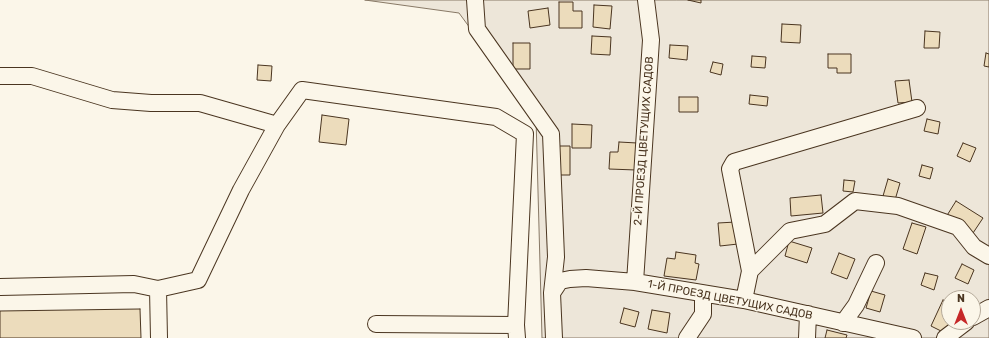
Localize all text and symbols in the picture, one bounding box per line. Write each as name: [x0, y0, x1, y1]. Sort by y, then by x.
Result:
street label: 2-Й ПРОЕЗД ЦВЕТУЩИХ САДОВ: [632, 56, 656, 226]
street label: 1-Й ПРОЕЗД ЦВЕТУЩИХ САДОВ: [646, 277, 814, 323]
north arrow: [941, 290, 981, 330]
text: N: [957, 292, 965, 305]

